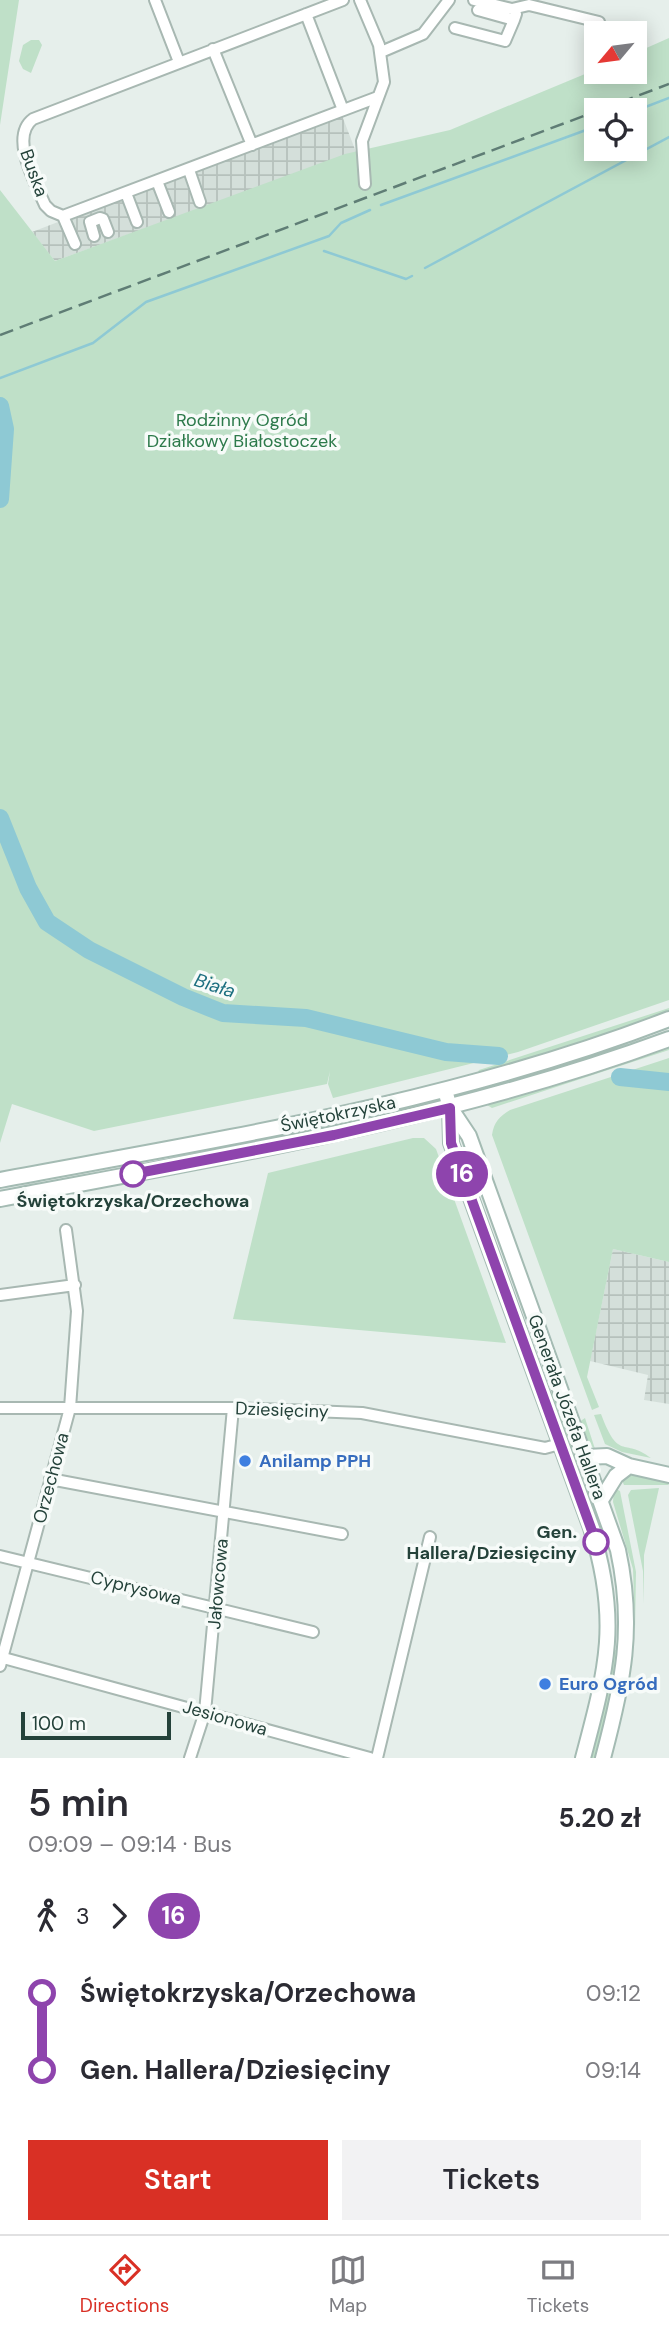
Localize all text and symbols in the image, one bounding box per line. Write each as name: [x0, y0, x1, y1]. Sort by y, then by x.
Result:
north arrow: [584, 21, 648, 84]
map controls: [584, 21, 647, 161]
button: locate: [584, 98, 647, 161]
street label: Buska: [14, 146, 54, 200]
park label: Rodzinny Ogród Działkowy Białostoczek: [147, 408, 337, 453]
water label: Biała: [191, 967, 239, 1004]
street label: Świętokrzyska: [278, 1090, 398, 1138]
line badge: 16: [430, 1151, 494, 1197]
text: 16: [450, 1158, 474, 1189]
marker: Świętokrzyska/Orzechowa: [120, 1161, 146, 1187]
place label: Świętokrzyska/Orzechowa: [17, 1189, 249, 1213]
street label: Generała Józefa Hallera: [522, 1311, 612, 1503]
street label: Dziesięciny: [235, 1396, 329, 1424]
street label: Orzechowa: [27, 1430, 75, 1526]
place label: Anilamp PPH: [259, 1449, 371, 1473]
marker: Anilamp PPH: [237, 1453, 253, 1469]
place label: Gen. Hallera/Dziesięciny: [407, 1520, 577, 1565]
marker: Gen. Hallera/Dziesięciny: [583, 1529, 609, 1555]
street label: Jałowcowa: [202, 1538, 234, 1630]
street label: Cyprysowa: [88, 1565, 184, 1611]
place label: Euro Ogród: [559, 1672, 658, 1696]
marker: Euro Ogród: [537, 1676, 553, 1692]
street label: Jesionowa: [180, 1694, 270, 1742]
scale bar: [21, 1709, 172, 1741]
text: 100 m: [32, 1711, 86, 1736]
text: 5 min: [28, 1778, 129, 1828]
text: 5.20 zł: [559, 1801, 641, 1835]
text: 09:09 – 09:14 · Bus: [28, 1829, 232, 1859]
icon: walk: [28, 1897, 66, 1935]
icon: forward: [100, 1897, 138, 1935]
text: 16: [162, 1900, 186, 1931]
text: 3: [76, 1901, 90, 1931]
text: Świętokrzyska/Orzechowa: [80, 1976, 416, 2010]
text: 09:12: [586, 1978, 641, 2008]
text: Gen. Hallera/Dziesięciny: [80, 2053, 391, 2087]
text: 09:14: [585, 2055, 641, 2085]
button: Start: [28, 2140, 328, 2220]
button: Tickets: [342, 2140, 641, 2220]
tab: Directions: [80, 2251, 169, 2318]
tab: Map: [329, 2251, 367, 2318]
tab: Tickets: [527, 2251, 589, 2318]

